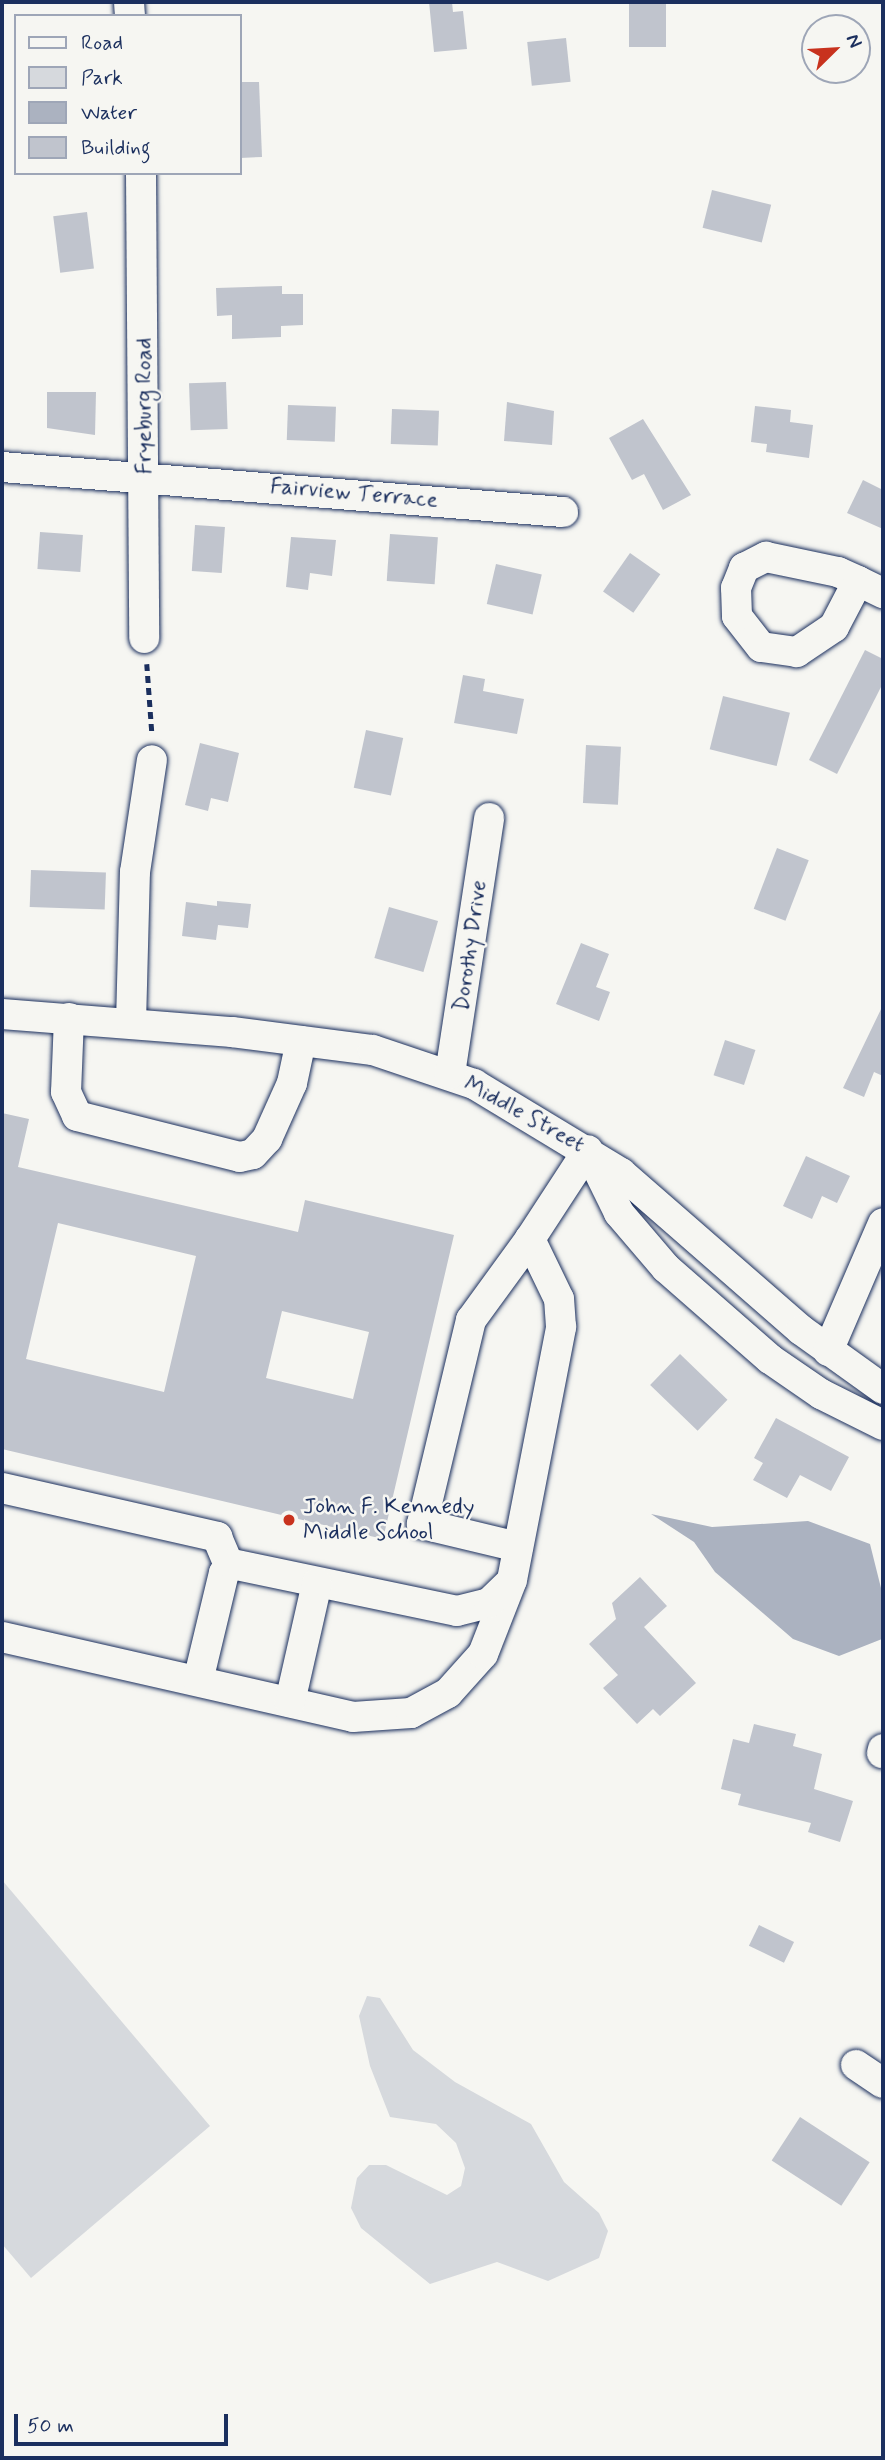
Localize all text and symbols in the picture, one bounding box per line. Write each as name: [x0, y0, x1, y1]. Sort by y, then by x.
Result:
legend: [14, 14, 242, 175]
north arrow: [801, 14, 871, 84]
text: Road: [81, 29, 123, 57]
text: N: [840, 30, 868, 52]
text: Park: [81, 64, 123, 92]
text: Water: [81, 99, 137, 127]
text: Building: [81, 134, 151, 162]
street label: Fryeburg Road: [131, 338, 159, 474]
street label: Fairview Terrace: [274, 473, 434, 515]
street label: Dorothy Drive: [448, 879, 494, 1013]
street label: Middle Street: [457, 1070, 591, 1160]
place label: John F. Kennedy Middle School: [303, 1493, 474, 1547]
marker: John F. Kennedy Middle School: [281, 1512, 297, 1528]
scale bar: [18, 2400, 231, 2444]
text: 50 m: [27, 2412, 74, 2440]

